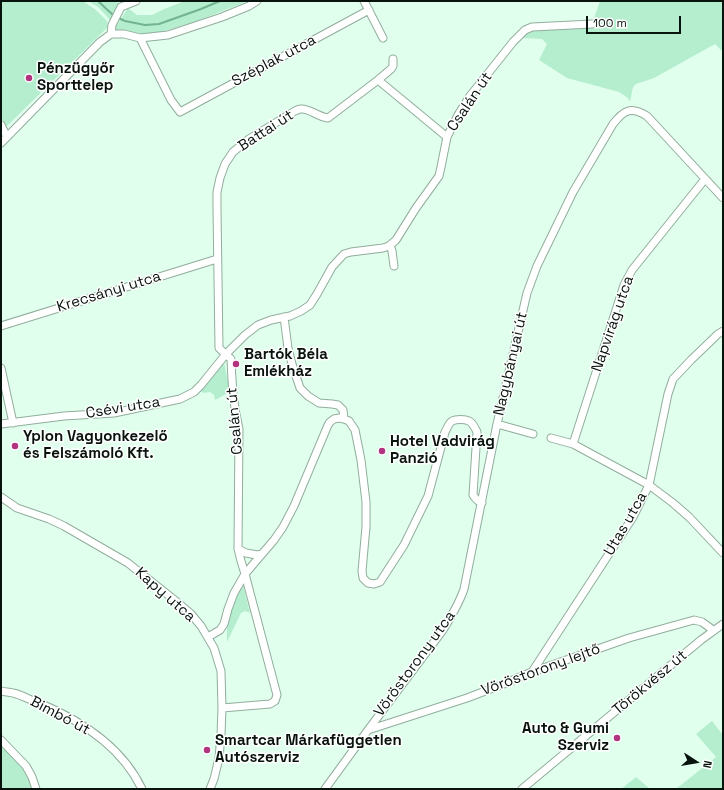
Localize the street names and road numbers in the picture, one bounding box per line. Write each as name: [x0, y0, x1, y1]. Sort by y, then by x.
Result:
street label: Széplak utca: [229, 31, 319, 91]
street label: Csalán út: [444, 69, 496, 135]
street label: Battai út: [235, 106, 297, 156]
street label: Krecsányi utca: [55, 268, 163, 316]
street label: Napvirág utca: [588, 274, 638, 374]
street label: Nagybányai út: [490, 310, 532, 418]
street label: Csalán út: [223, 387, 247, 455]
street label: Csévi utca: [84, 393, 162, 423]
street label: Utas utca: [601, 489, 651, 559]
street label: Kapy utca: [131, 564, 199, 626]
street label: Vöröstorony utca: [371, 608, 459, 720]
street label: Vöröstorony lejtő: [479, 640, 603, 700]
street label: Törökvész út: [609, 647, 691, 719]
street label: Bimbó út: [27, 693, 93, 739]

